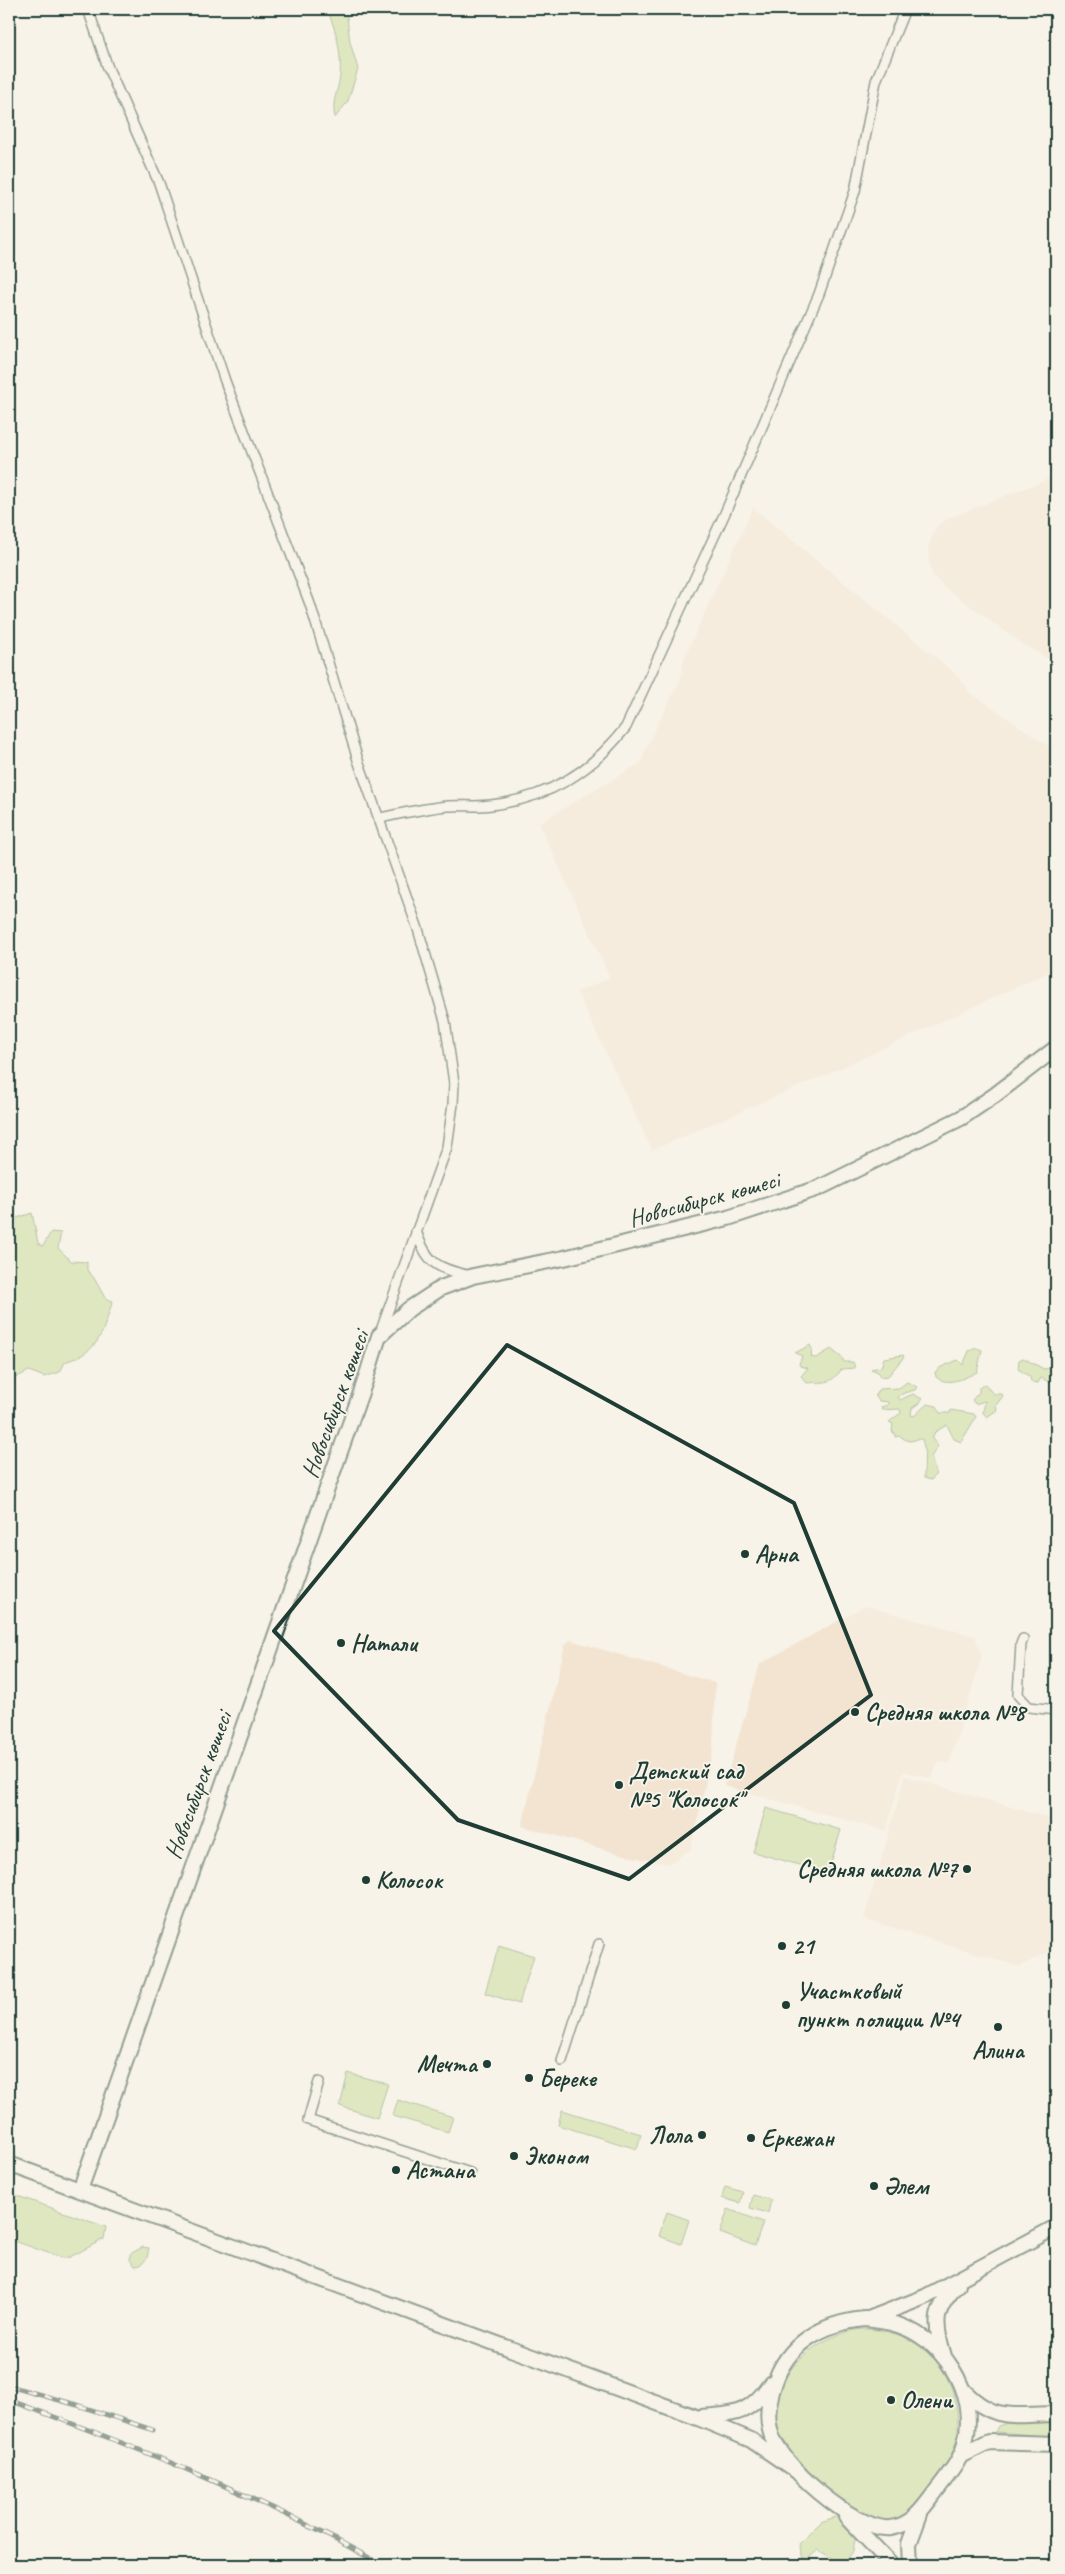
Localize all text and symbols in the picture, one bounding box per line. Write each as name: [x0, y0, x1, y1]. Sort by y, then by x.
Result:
street label: Новосибирск көшесі: [625, 1164, 785, 1234]
street label: Новосибирск көшесі: [294, 1324, 376, 1482]
place label: Арна: [755, 1539, 800, 1569]
marker: Арна: [739, 1548, 751, 1560]
place label: Натали: [351, 1628, 419, 1658]
marker: Натали: [335, 1637, 347, 1649]
place label: Средняя школа №8: [865, 1697, 1028, 1727]
street label: Новосибирск көшесі: [157, 1705, 239, 1863]
marker: Средняя школа №8: [849, 1706, 861, 1718]
place label: Детский сад №5 "Колосок": [629, 1756, 748, 1814]
marker: Детский сад №5 "Колосок": [613, 1779, 625, 1791]
place label: Средняя школа №7: [797, 1854, 959, 1884]
marker: Средняя школа №7: [961, 1863, 973, 1875]
place label: Колосок: [376, 1865, 444, 1895]
marker: Колосок: [360, 1874, 372, 1886]
place label: 21: [792, 1931, 817, 1961]
marker: 21: [776, 1940, 788, 1952]
place label: Участковый пункт полиции №4: [796, 1976, 962, 2034]
marker: Участковый пункт полиции №4: [780, 1999, 792, 2011]
marker: Алина: [992, 2021, 1004, 2033]
place label: Алина: [972, 2035, 1025, 2065]
place label: Мечта: [417, 2049, 478, 2079]
marker: Мечта: [481, 2058, 493, 2070]
place label: Береке: [539, 2063, 598, 2093]
marker: Береке: [523, 2072, 535, 2084]
place label: Лола: [649, 2120, 693, 2150]
place label: Еркежан: [761, 2123, 835, 2153]
marker: Лола: [696, 2129, 708, 2141]
marker: Еркежан: [745, 2132, 757, 2144]
place label: Эконом: [524, 2141, 589, 2171]
marker: Эконом: [508, 2150, 520, 2162]
place label: Астана: [406, 2155, 476, 2185]
marker: Астана: [390, 2164, 402, 2176]
place label: Әлем: [884, 2171, 930, 2201]
marker: Әлем: [868, 2180, 880, 2192]
place label: Олени: [901, 2385, 954, 2415]
marker: Олени: [885, 2394, 897, 2406]

